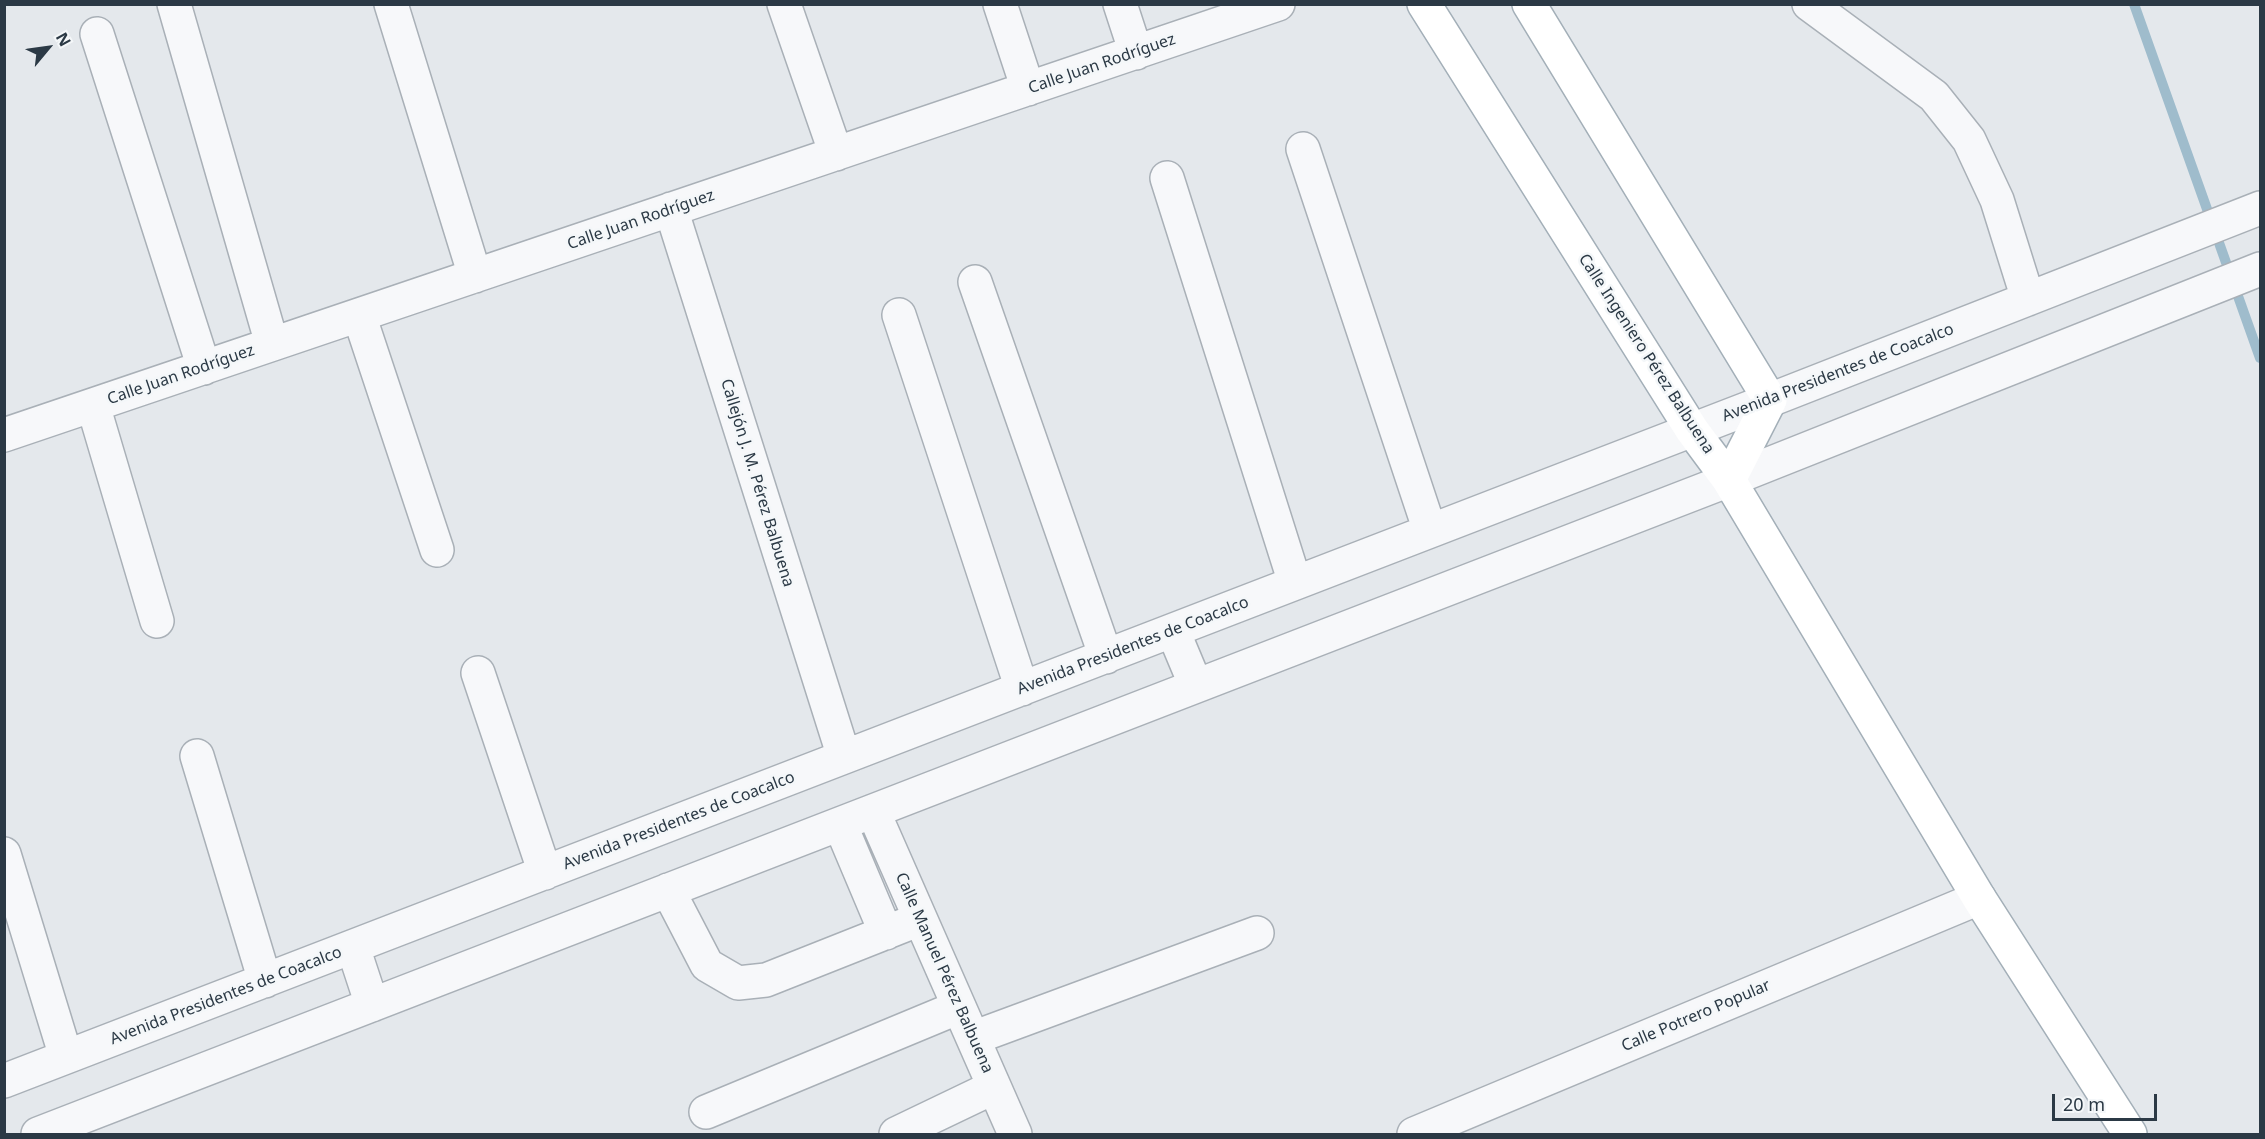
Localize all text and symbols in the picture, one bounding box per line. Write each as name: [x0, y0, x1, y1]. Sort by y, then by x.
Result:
north arrow: [18, 18, 78, 78]
text: N: [51, 28, 77, 50]
street label: Calle Juan Rodríguez: [1026, 30, 1178, 98]
street label: Calle Juan Rodríguez: [565, 186, 717, 254]
street label: Calle Ingeniero Pérez Balbuena: [1574, 250, 1718, 458]
street label: Avenida Presidentes de Coacalco: [1720, 320, 1956, 426]
street label: Calle Juan Rodríguez: [105, 341, 257, 409]
street label: Callejón J. M. Pérez Balbuena: [716, 377, 798, 589]
street label: Avenida Presidentes de Coacalco: [1015, 593, 1251, 699]
street label: Avenida Presidentes de Coacalco: [561, 768, 797, 874]
street label: Calle Manuel Pérez Balbuena: [891, 870, 997, 1076]
street label: Avenida Presidentes de Coacalco: [108, 943, 344, 1049]
street label: Calle Potrero Popular: [1619, 976, 1773, 1056]
scale bar: [2055, 1082, 2160, 1120]
text: 20 m: [2063, 1092, 2105, 1116]

